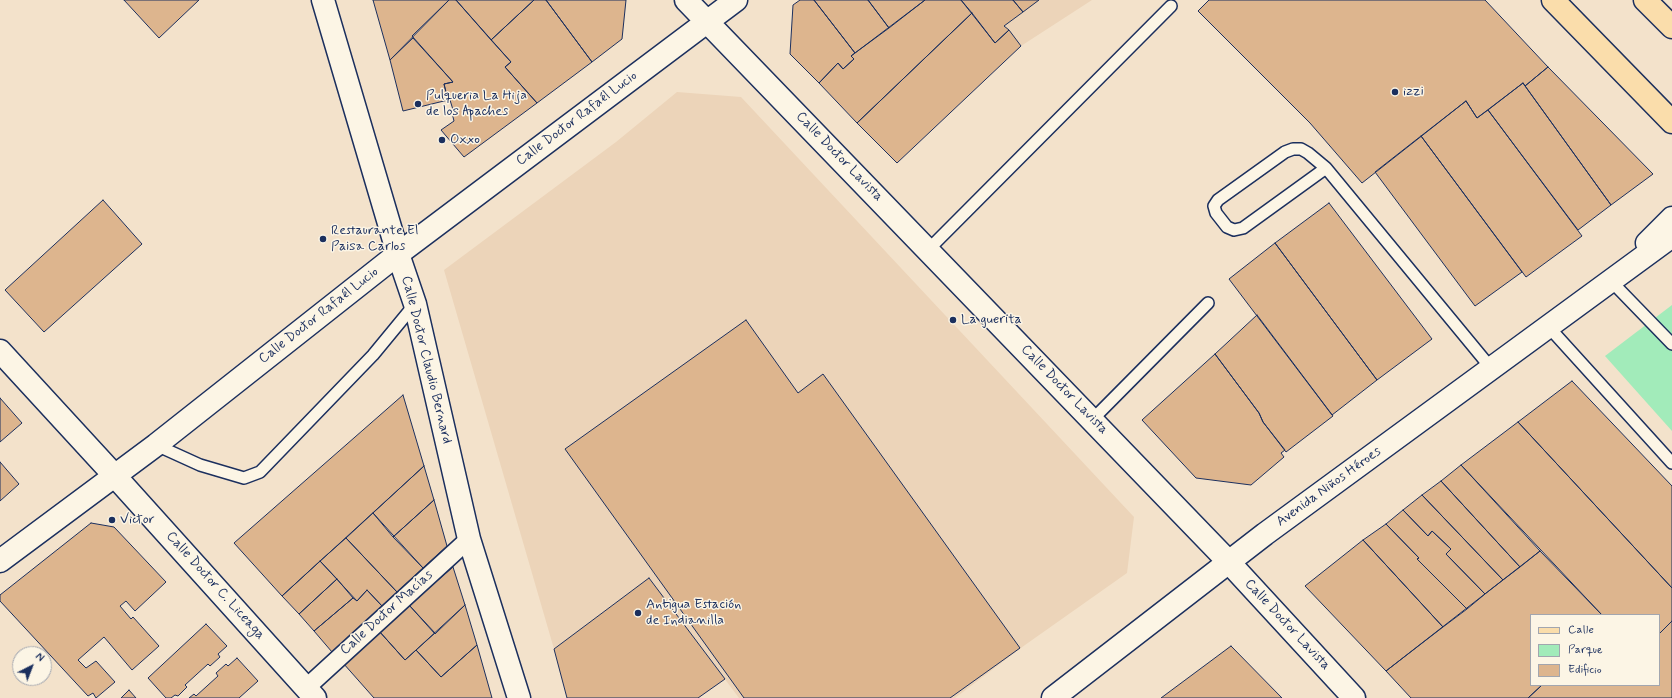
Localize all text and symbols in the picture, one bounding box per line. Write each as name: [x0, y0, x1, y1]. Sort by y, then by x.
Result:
street label: Calle Doctor Rafaél Lucio: [513, 68, 641, 170]
place label: izzi: [1403, 84, 1424, 100]
marker: izzi: [1390, 87, 1400, 97]
place label: Pulqueria La Hija de los Apaches: [426, 88, 527, 120]
marker: Pulqueria La Hija de los Apaches: [413, 99, 423, 109]
street label: Calle Doctor Lavista: [792, 109, 886, 205]
place label: Oxxo: [450, 132, 480, 148]
marker: Oxxo: [437, 135, 447, 145]
place label: Restaurante El Paisa Carlos: [331, 223, 418, 256]
marker: Restaurante El Paisa Carlos: [318, 234, 328, 244]
street label: Calle Doctor Rafaél Lucio: [256, 264, 382, 368]
street label: Calle Doctor Claudio Bernard: [397, 274, 455, 446]
place label: La guerita: [961, 312, 1022, 328]
marker: La guerita: [948, 315, 958, 325]
street label: Calle Doctor Lavista: [1017, 342, 1111, 438]
street label: Avenida Niños Héroes: [1273, 443, 1385, 531]
place label: Victor: [120, 512, 155, 528]
marker: Victor: [107, 515, 117, 525]
street label: Calle Doctor C. Liceaga: [162, 528, 268, 644]
street label: Calle Doctor Macías: [337, 567, 437, 659]
street label: Calle Doctor Lavista: [1241, 576, 1333, 674]
place label: Antigua Estación de Indianilla: [646, 597, 741, 630]
marker: Antigua Estación de Indianilla: [633, 608, 643, 618]
legend: [1530, 614, 1660, 686]
text: Calle: [1568, 622, 1594, 638]
text: Parque: [1568, 642, 1603, 658]
north arrow: [12, 646, 52, 686]
text: N: [32, 650, 47, 665]
text: Edificio: [1568, 662, 1602, 678]

